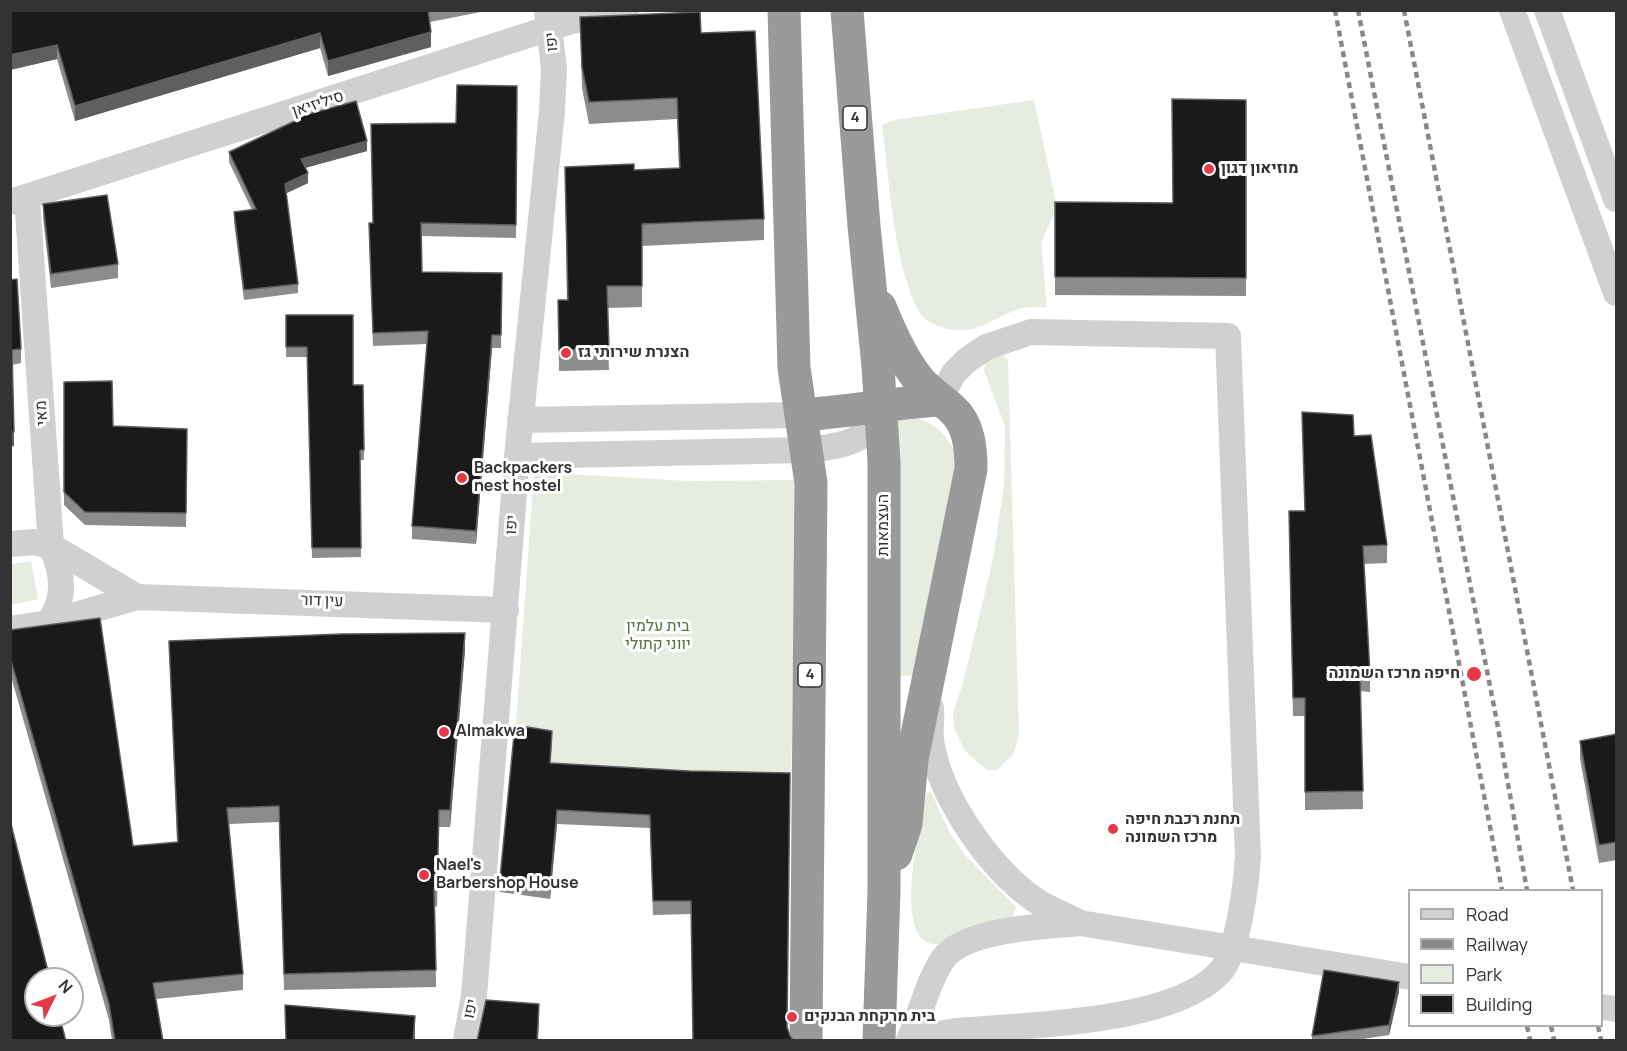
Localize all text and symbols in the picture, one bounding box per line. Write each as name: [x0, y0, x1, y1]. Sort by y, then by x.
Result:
street label: יפו: [542, 31, 562, 53]
street label: סיליזיאן: [290, 87, 346, 121]
road number: 4: [843, 106, 867, 130]
place label: מוזיאון דגון: [1221, 159, 1299, 179]
marker: מוזיאון דגון: [1202, 162, 1216, 176]
place label: הצנרת שירותי גז: [578, 343, 689, 363]
marker: הצנרת שירותי גז: [559, 346, 573, 360]
street label: מאי: [32, 400, 52, 426]
place label: Backpackers nest hostel: [474, 459, 572, 497]
marker: Backpackers nest hostel: [455, 471, 469, 485]
street label: העצמאות: [874, 494, 894, 556]
street label: יפו: [502, 515, 522, 535]
street label: עין דור: [300, 591, 344, 611]
park label: בית עלמין יווני קתולי: [625, 617, 691, 655]
road number: 4: [798, 663, 822, 687]
place label: חיפה מרכז השמונה: [1328, 664, 1460, 684]
marker: חיפה מרכז השמונה: [1465, 665, 1483, 683]
place label: Almakwa: [456, 722, 525, 742]
marker: Almakwa: [437, 725, 451, 739]
place label: תחנת רכבת חיפה מרכז השמונה: [1125, 810, 1240, 848]
marker: תחנת רכבת חיפה מרכז השמונה: [1106, 822, 1120, 836]
place label: Nael's Barbershop House: [436, 856, 579, 894]
marker: Nael's Barbershop House: [417, 868, 431, 882]
legend: [1408, 889, 1603, 1027]
text: Road: [1466, 902, 1509, 926]
text: Railway: [1466, 932, 1528, 956]
text: Park: [1466, 962, 1502, 986]
north arrow: [24, 967, 84, 1027]
text: N: [54, 975, 78, 998]
text: Building: [1466, 992, 1532, 1016]
street label: יפו: [460, 997, 482, 1021]
place label: בית מרקחת הבנקים: [804, 1007, 935, 1027]
marker: בית מרקחת הבנקים: [785, 1010, 799, 1024]

